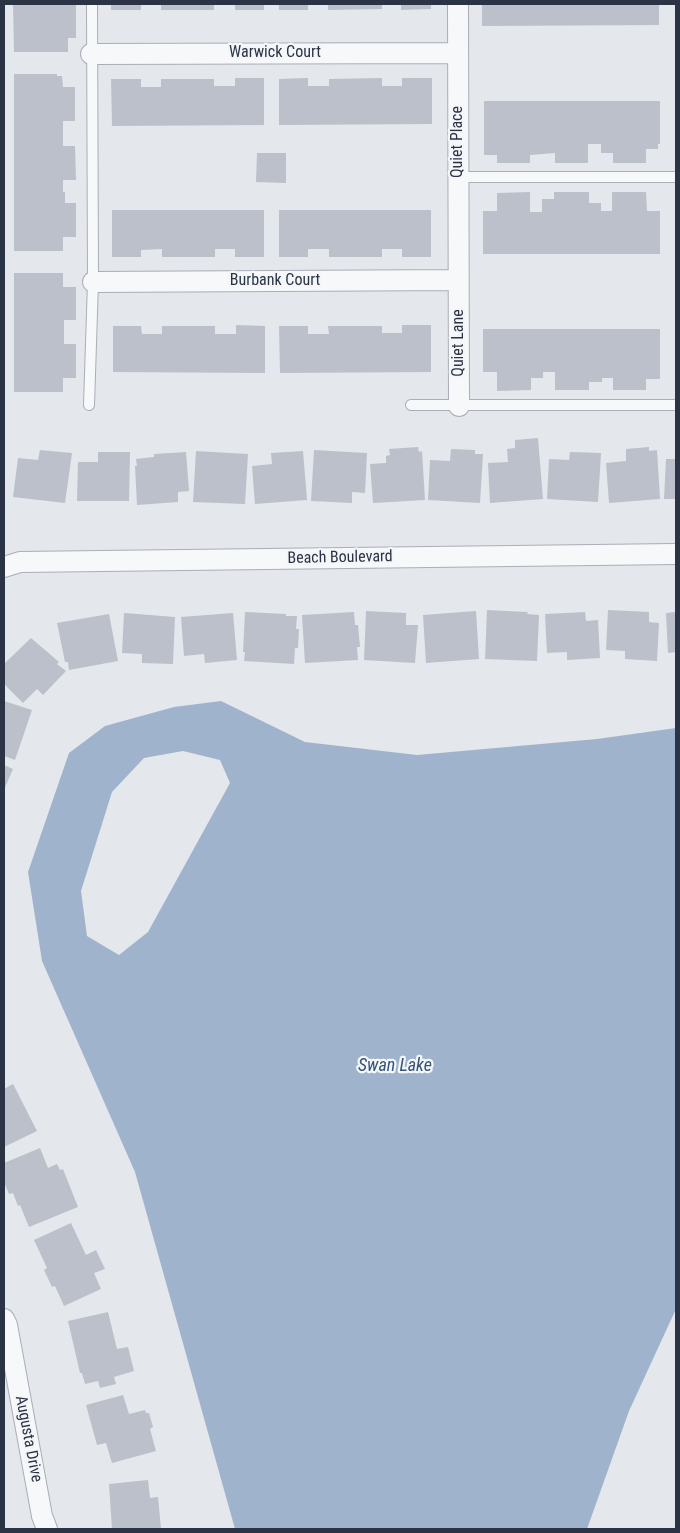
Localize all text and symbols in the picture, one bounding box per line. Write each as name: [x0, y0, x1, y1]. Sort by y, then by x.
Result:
street label: Warwick Court: [229, 43, 321, 63]
street label: Quiet Place: [448, 106, 468, 178]
street label: Burbank Court: [230, 271, 320, 291]
street label: Quiet Lane: [449, 309, 469, 377]
street label: Beach Boulevard: [287, 547, 393, 569]
water label: Swan Lake: [358, 1055, 432, 1077]
street label: Augusta Drive: [10, 1394, 46, 1484]

